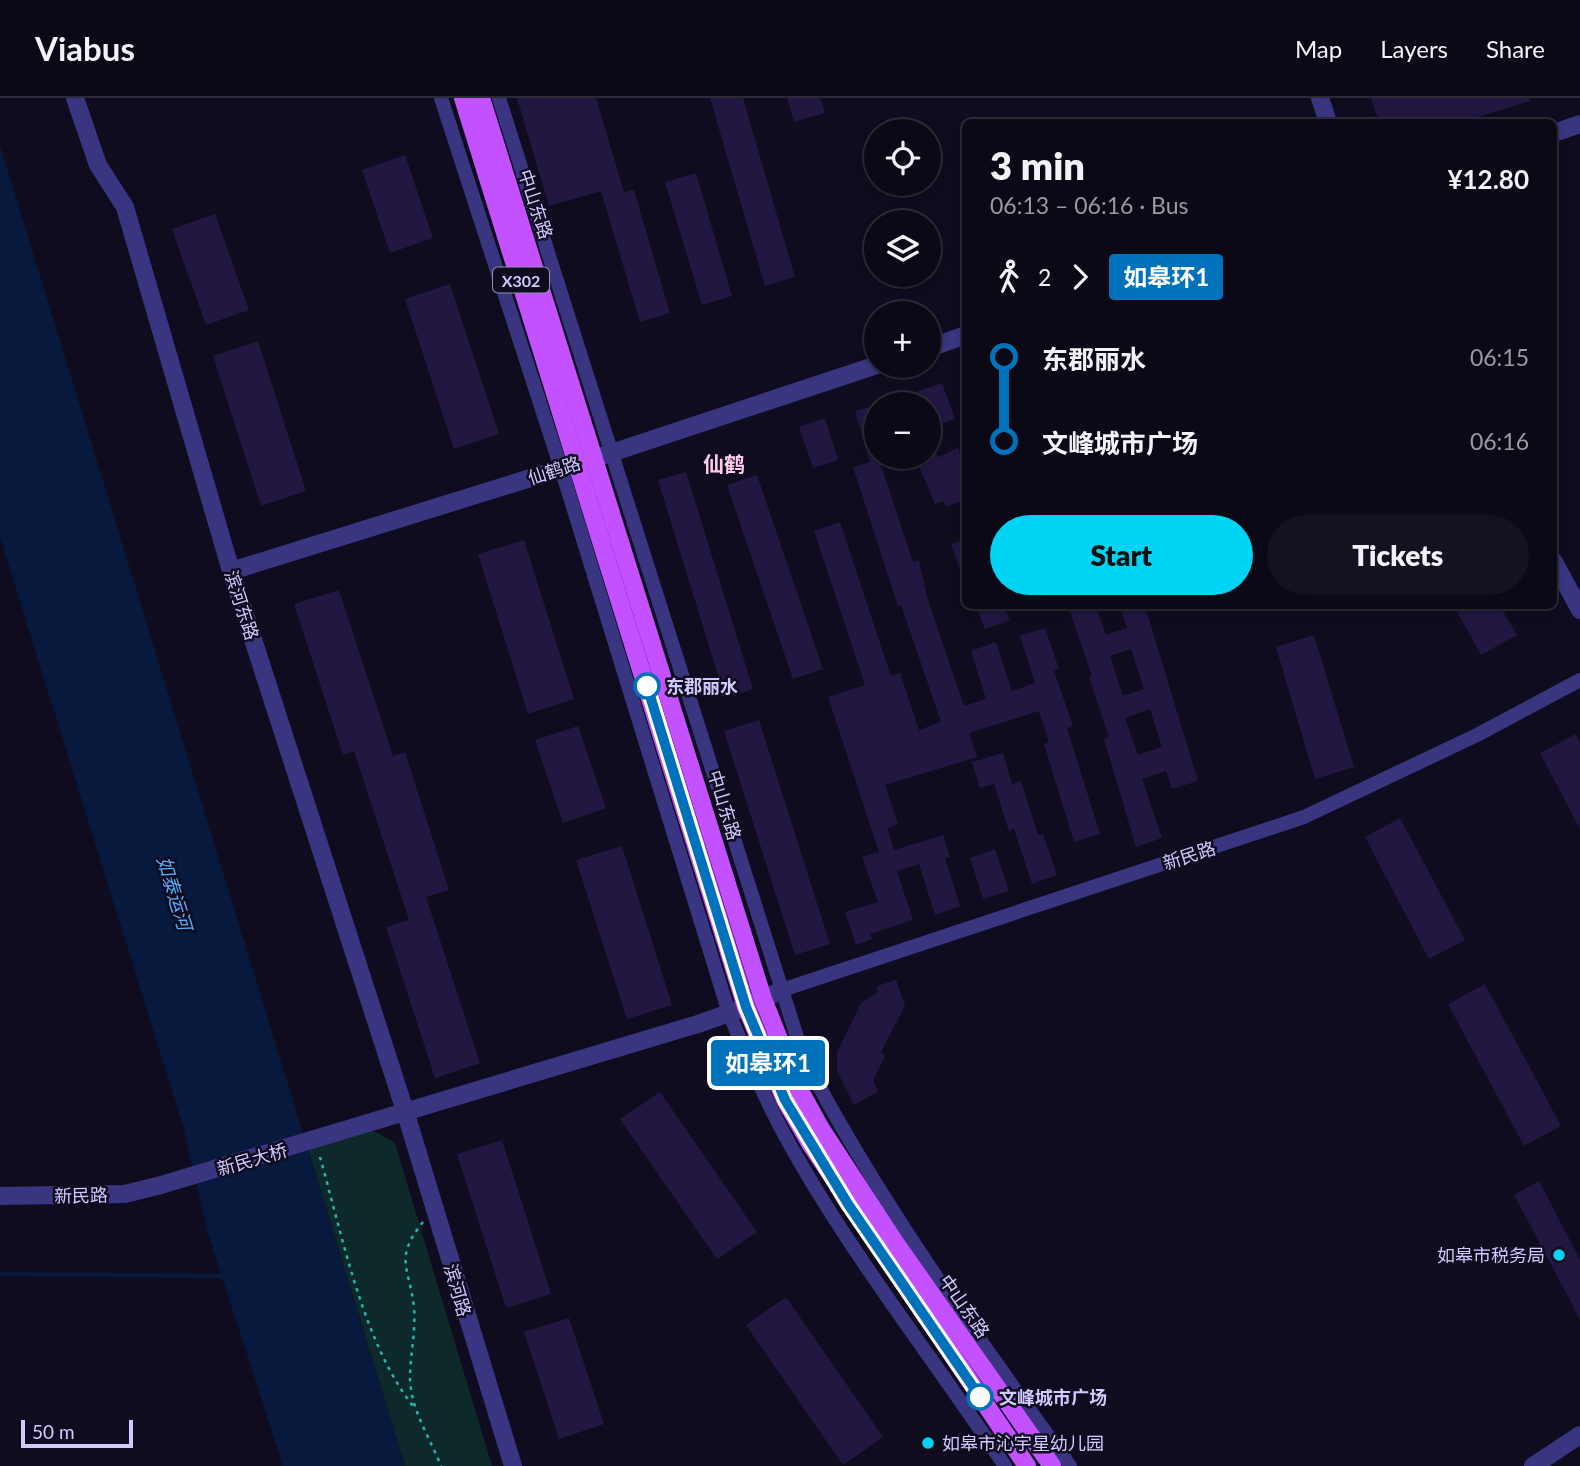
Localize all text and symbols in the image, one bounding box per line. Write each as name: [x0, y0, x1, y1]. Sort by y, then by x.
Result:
text: Viabus: [35, 28, 135, 68]
text: Map: [1295, 34, 1342, 63]
text: Layers: [1380, 34, 1448, 63]
text: Share: [1486, 34, 1545, 63]
map controls: [864, 119, 941, 469]
button: locate: [864, 119, 941, 196]
text: 3 min: [990, 142, 1085, 188]
text: ¥12.80: [1447, 163, 1529, 195]
street label: 中山东路: [514, 166, 558, 242]
text: 06:13 – 06:16 · Bus: [990, 191, 1189, 219]
button: layers: [864, 210, 941, 287]
icon: walk: [990, 258, 1028, 296]
icon: forward: [1061, 258, 1099, 296]
text: 如皋环1: [1123, 262, 1209, 291]
text: 2: [1038, 263, 1051, 291]
road number: X302: [493, 268, 549, 292]
button: +: [864, 301, 941, 378]
text: 东郡丽水: [1042, 343, 1146, 375]
text: 06:15: [1470, 343, 1529, 371]
button: −: [864, 392, 941, 469]
text: 文峰城市广场: [1042, 427, 1198, 459]
text: 06:16: [1470, 427, 1529, 455]
street label: 仙鹤路: [525, 451, 583, 489]
district label: 仙鹤: [703, 451, 745, 476]
button: Start: [990, 515, 1253, 595]
button: Tickets: [1267, 515, 1529, 595]
street label: 滨河东路: [220, 567, 264, 643]
marker: 东郡丽水: [634, 673, 660, 699]
place label: 东郡丽水: [666, 675, 738, 697]
street label: 中山东路: [704, 767, 746, 843]
street label: 新民路: [1160, 836, 1218, 874]
water label: 如泰运河: [153, 853, 198, 937]
line badge: 如皋环1: [719, 1040, 817, 1086]
text: 如皋环1: [725, 1048, 811, 1077]
street label: 新民大桥: [214, 1139, 290, 1179]
street label: 新民路: [54, 1184, 108, 1206]
place label: 如皋市税务局: [1437, 1244, 1545, 1266]
marker: 如皋市税务局: [1551, 1247, 1567, 1263]
street label: 滨河路: [440, 1261, 476, 1319]
street label: 中山东路: [935, 1270, 995, 1342]
marker: 文峰城市广场: [967, 1384, 993, 1410]
place label: 文峰城市广场: [999, 1386, 1107, 1408]
scale bar: [21, 1417, 133, 1449]
text: 50 m: [32, 1420, 75, 1443]
place label: 如皋市沁宇星幼儿园: [942, 1432, 1104, 1454]
marker: 如皋市沁宇星幼儿园: [920, 1435, 936, 1451]

